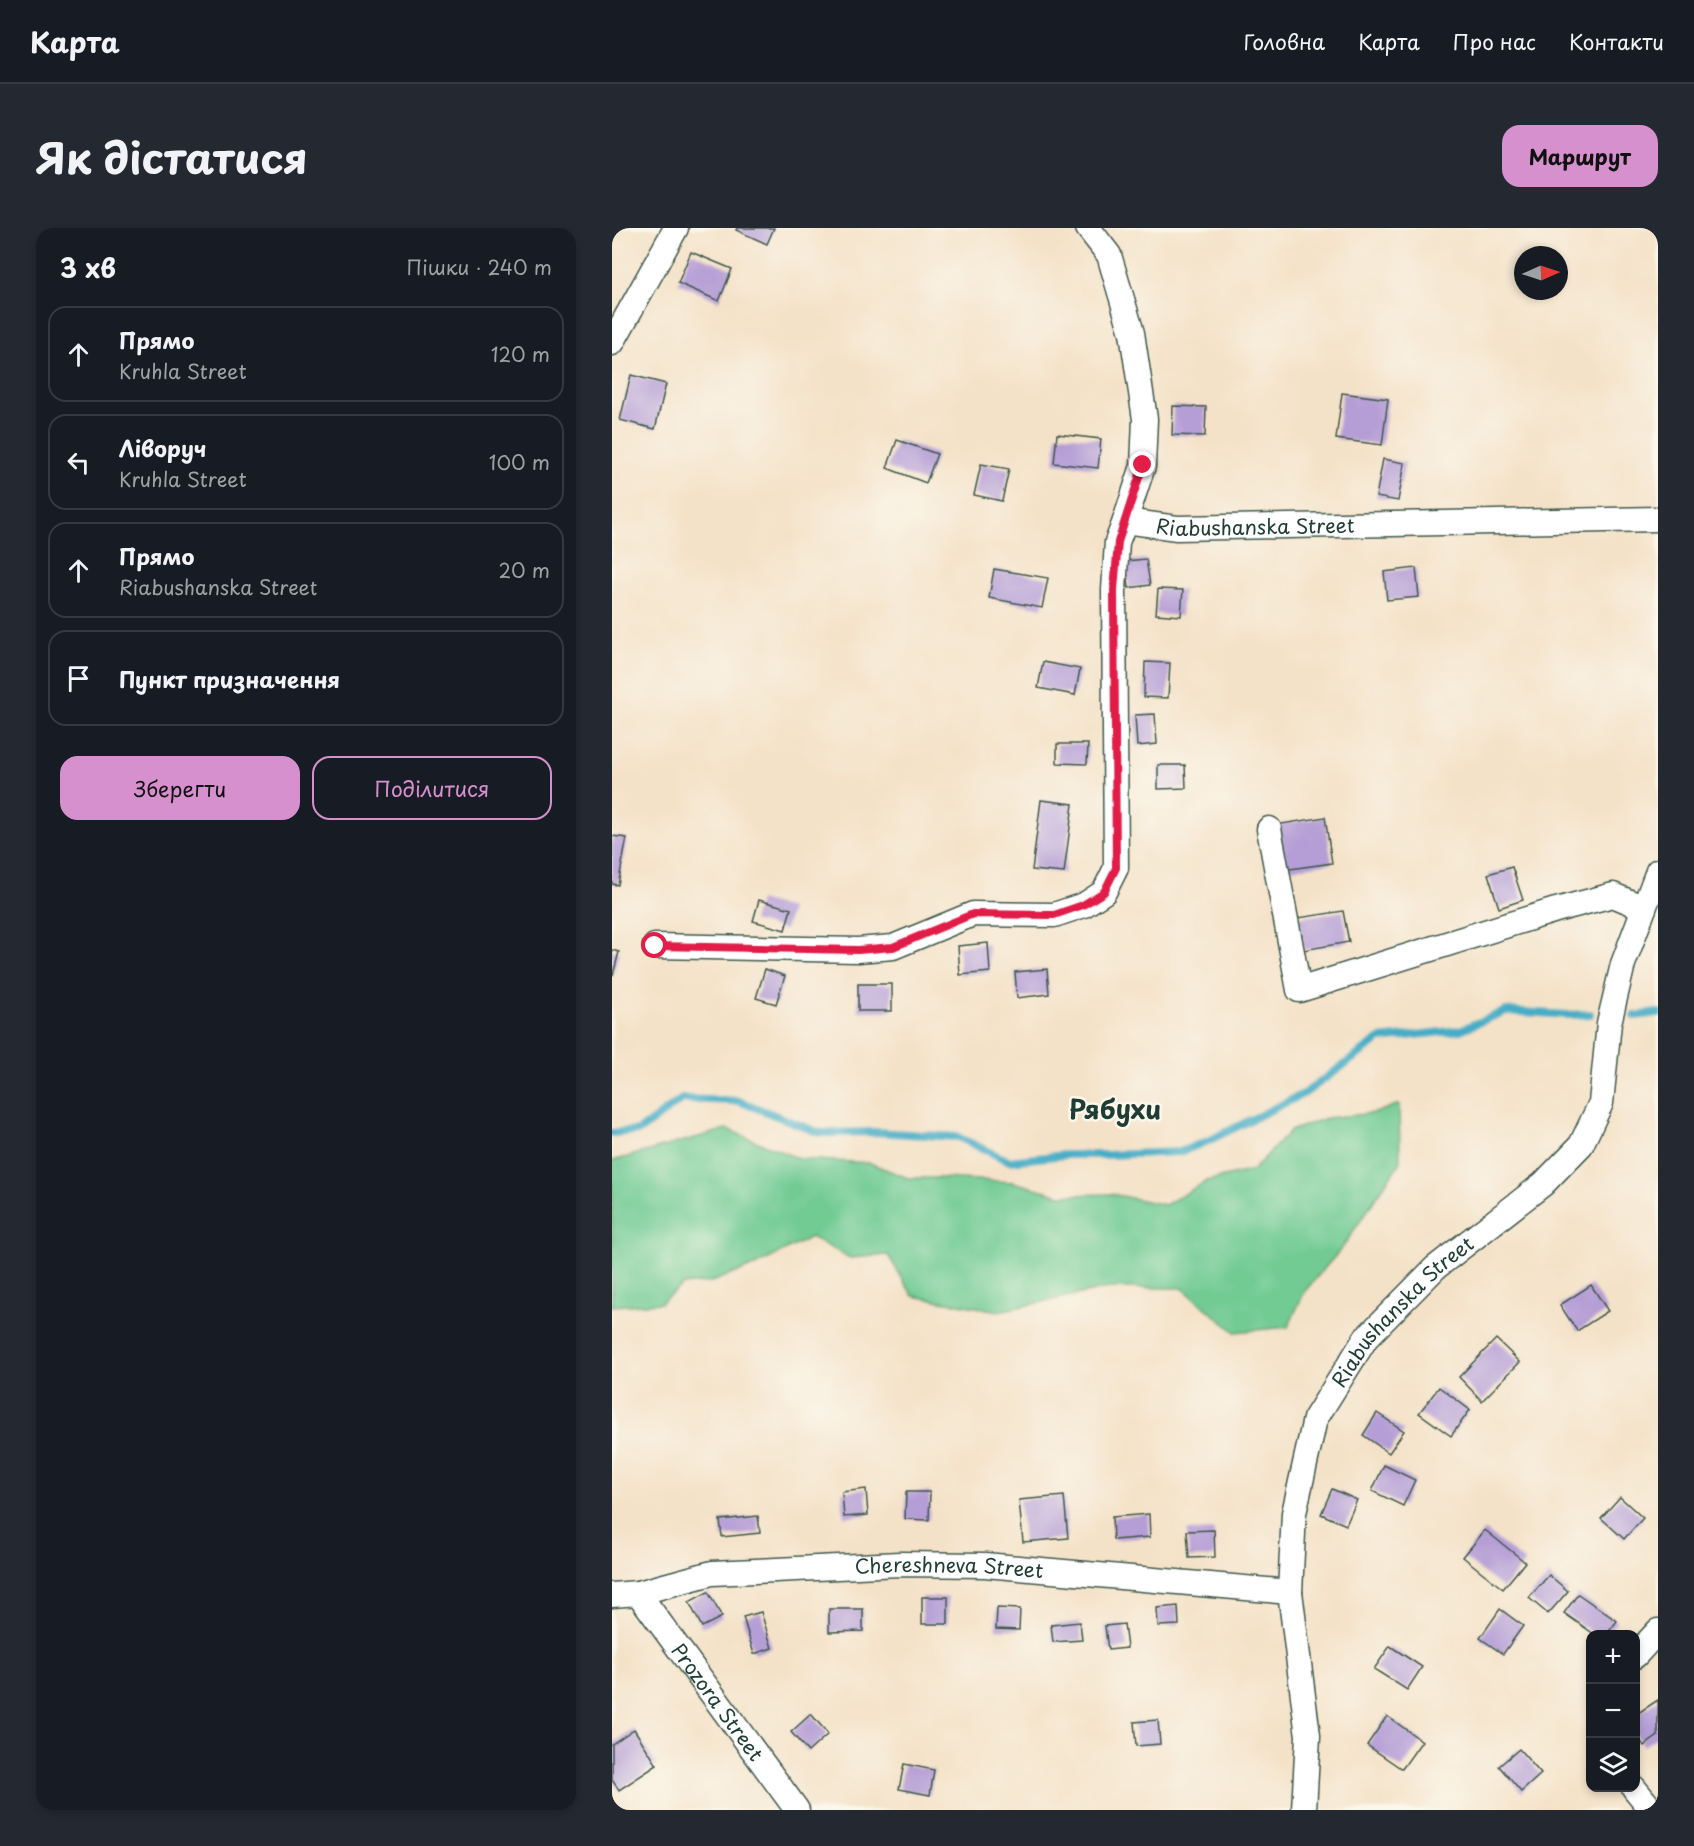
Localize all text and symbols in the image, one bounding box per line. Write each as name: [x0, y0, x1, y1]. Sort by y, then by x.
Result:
text: Карта: [30, 20, 120, 63]
text: Головна: [1244, 25, 1325, 57]
text: Карта: [1358, 25, 1420, 57]
text: Про нас: [1453, 25, 1536, 57]
text: Контакти: [1569, 25, 1664, 57]
text: Як дістатися: [36, 125, 308, 188]
button: Маршрут: [1502, 125, 1658, 187]
north arrow: [1514, 246, 1568, 300]
text: 3 хв: [60, 248, 116, 287]
text: Пішки · 240 m: [407, 252, 552, 282]
text: Прямо: [119, 323, 194, 356]
icon: ahead: [62, 338, 95, 371]
text: 120 m: [491, 339, 550, 369]
text: Kruhla Street: [119, 356, 247, 386]
text: Ліворуч: [119, 431, 206, 464]
icon: left: [62, 446, 95, 479]
text: 100 m: [489, 447, 550, 477]
route end: [1129, 451, 1155, 477]
text: Kruhla Street: [119, 464, 247, 494]
street label: Riabushanska Street: [1154, 510, 1355, 543]
text: Прямо: [119, 539, 194, 572]
icon: ahead: [62, 554, 95, 587]
text: 20 m: [498, 555, 550, 585]
text: Riabushanska Street: [119, 572, 317, 602]
icon: arrive: [62, 662, 95, 695]
text: Пункт призначення: [119, 662, 340, 695]
button: Зберегти: [60, 756, 300, 820]
button: Поділитися: [312, 756, 552, 820]
route start: [641, 932, 667, 958]
district label: Рябухи: [1069, 1089, 1161, 1128]
street label: Riabushanska Street: [1324, 1229, 1479, 1393]
street label: Chereshneva Street: [854, 1549, 1045, 1585]
map controls: [1586, 1630, 1640, 1792]
button: +: [1586, 1630, 1640, 1684]
street label: Prozora Street: [664, 1637, 771, 1767]
button: −: [1586, 1684, 1640, 1738]
button: layers: [1586, 1738, 1640, 1792]

